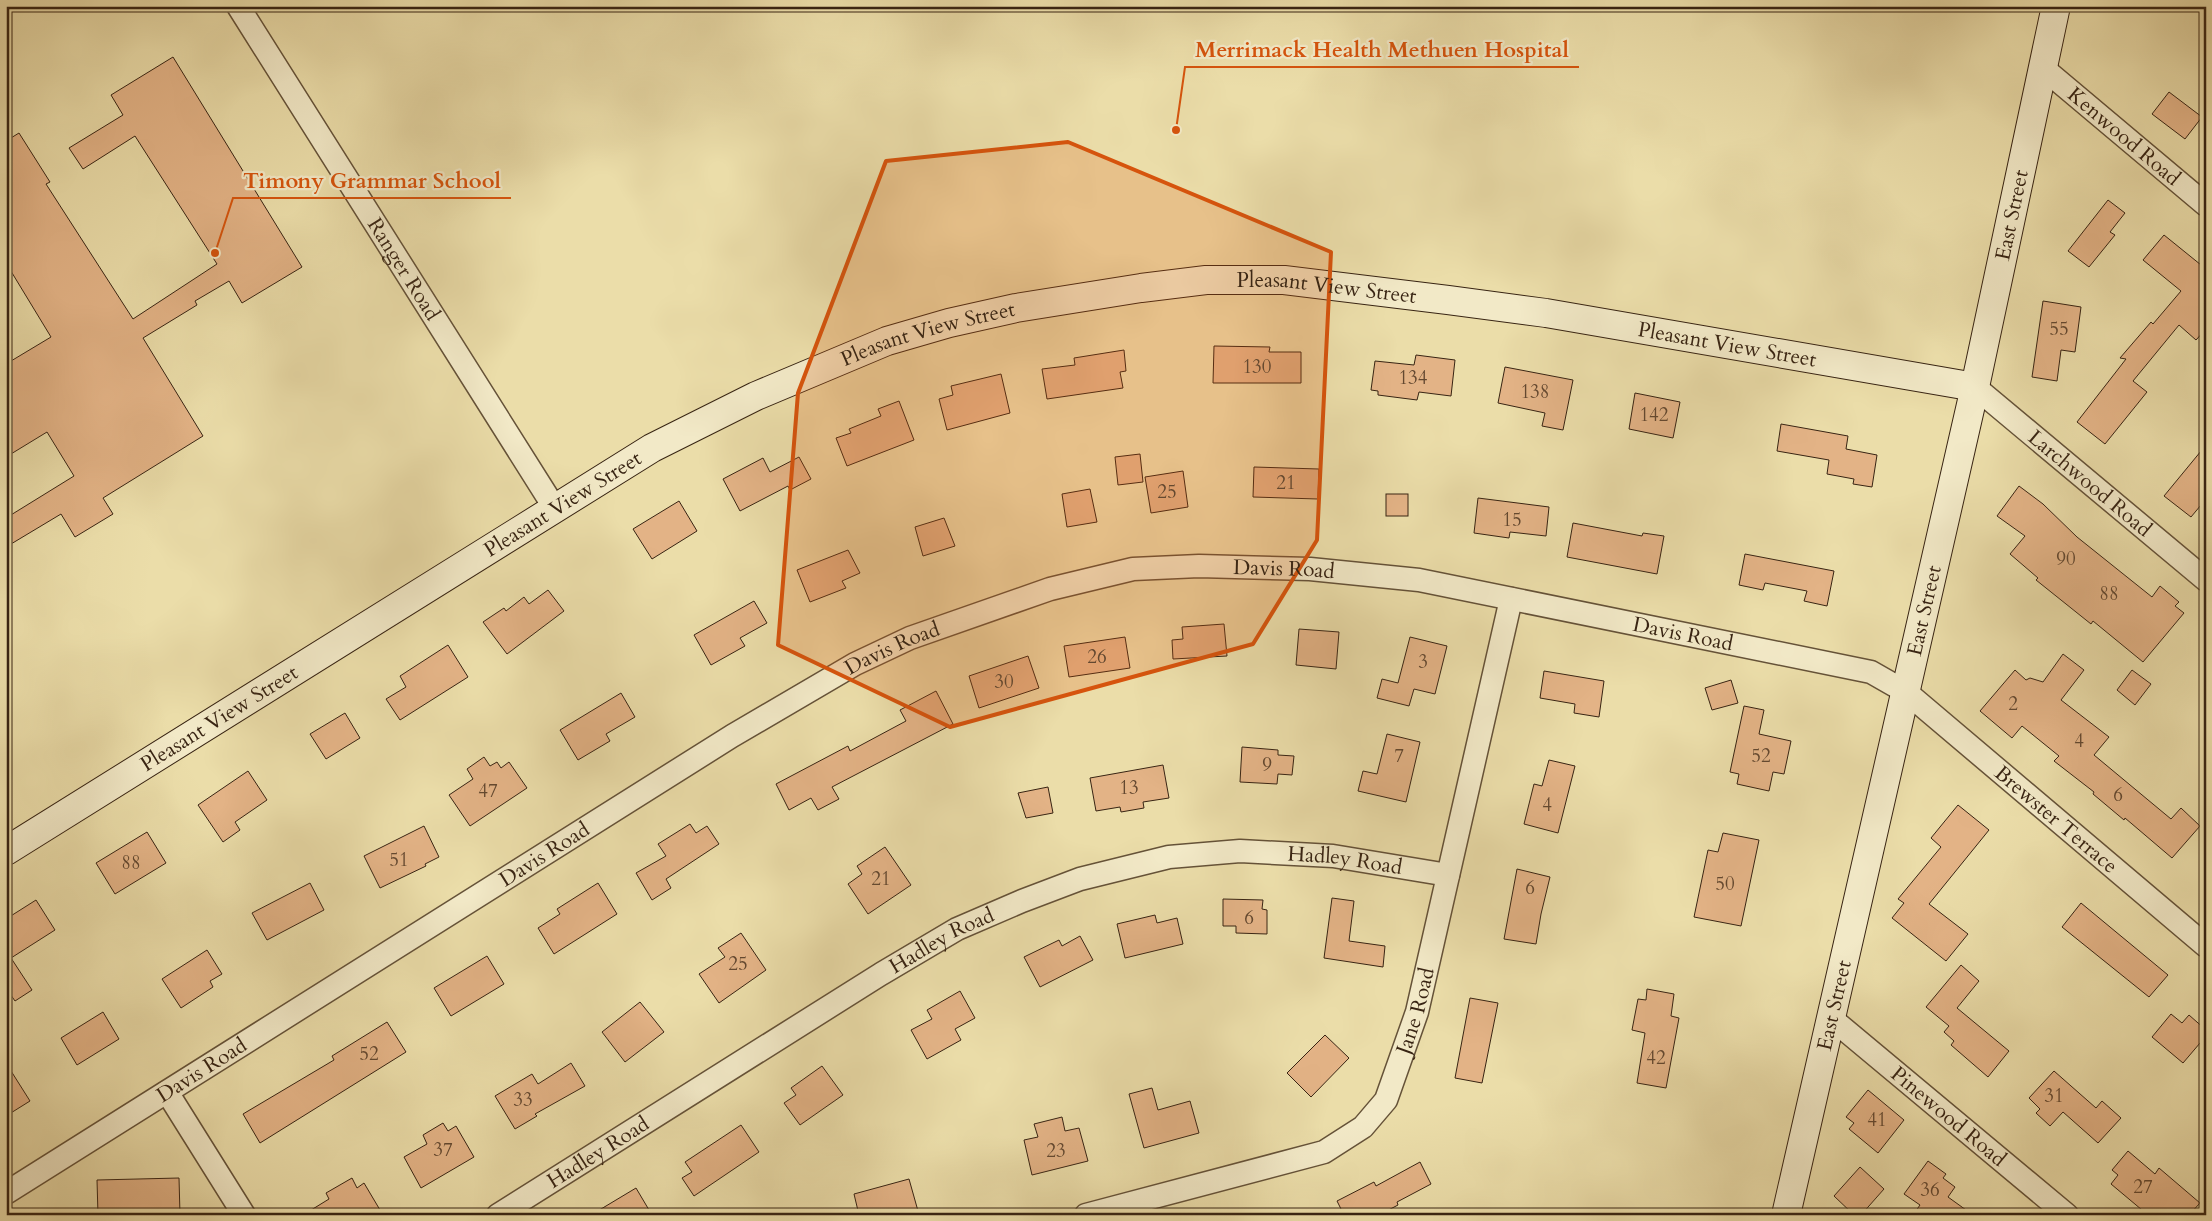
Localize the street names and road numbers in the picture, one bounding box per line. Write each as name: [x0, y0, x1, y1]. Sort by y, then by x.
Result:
street label: Kenwood Road: [2061, 80, 2187, 192]
street label: East Street: [1988, 167, 2035, 263]
street label: Ranger Road: [361, 212, 447, 326]
street label: Pleasant View Street: [1237, 265, 1418, 311]
street label: Pleasant View Street: [836, 294, 1018, 373]
street label: Pleasant View Street: [1636, 315, 1819, 374]
street label: Larchwood Road: [2022, 423, 2158, 543]
street label: Pleasant View Street: [478, 443, 647, 564]
street label: Davis Road: [1233, 552, 1336, 586]
street label: East Street: [1900, 562, 1948, 659]
street label: Davis Road: [1630, 609, 1736, 658]
street label: Davis Road: [839, 614, 944, 682]
street label: Pleasant View Street: [135, 658, 304, 778]
street label: Brewster Terrace: [1988, 759, 2124, 880]
street label: Davis Road: [494, 815, 595, 894]
street label: Hadley Road: [1287, 839, 1405, 882]
street label: Hadley Road: [884, 900, 999, 981]
street label: East Street: [1809, 957, 1858, 1053]
street label: Jane Road: [1388, 964, 1441, 1061]
street label: Davis Road: [151, 1031, 252, 1109]
street label: Pinewood Road: [1885, 1060, 2013, 1173]
street label: Hadley Road: [541, 1109, 655, 1195]

